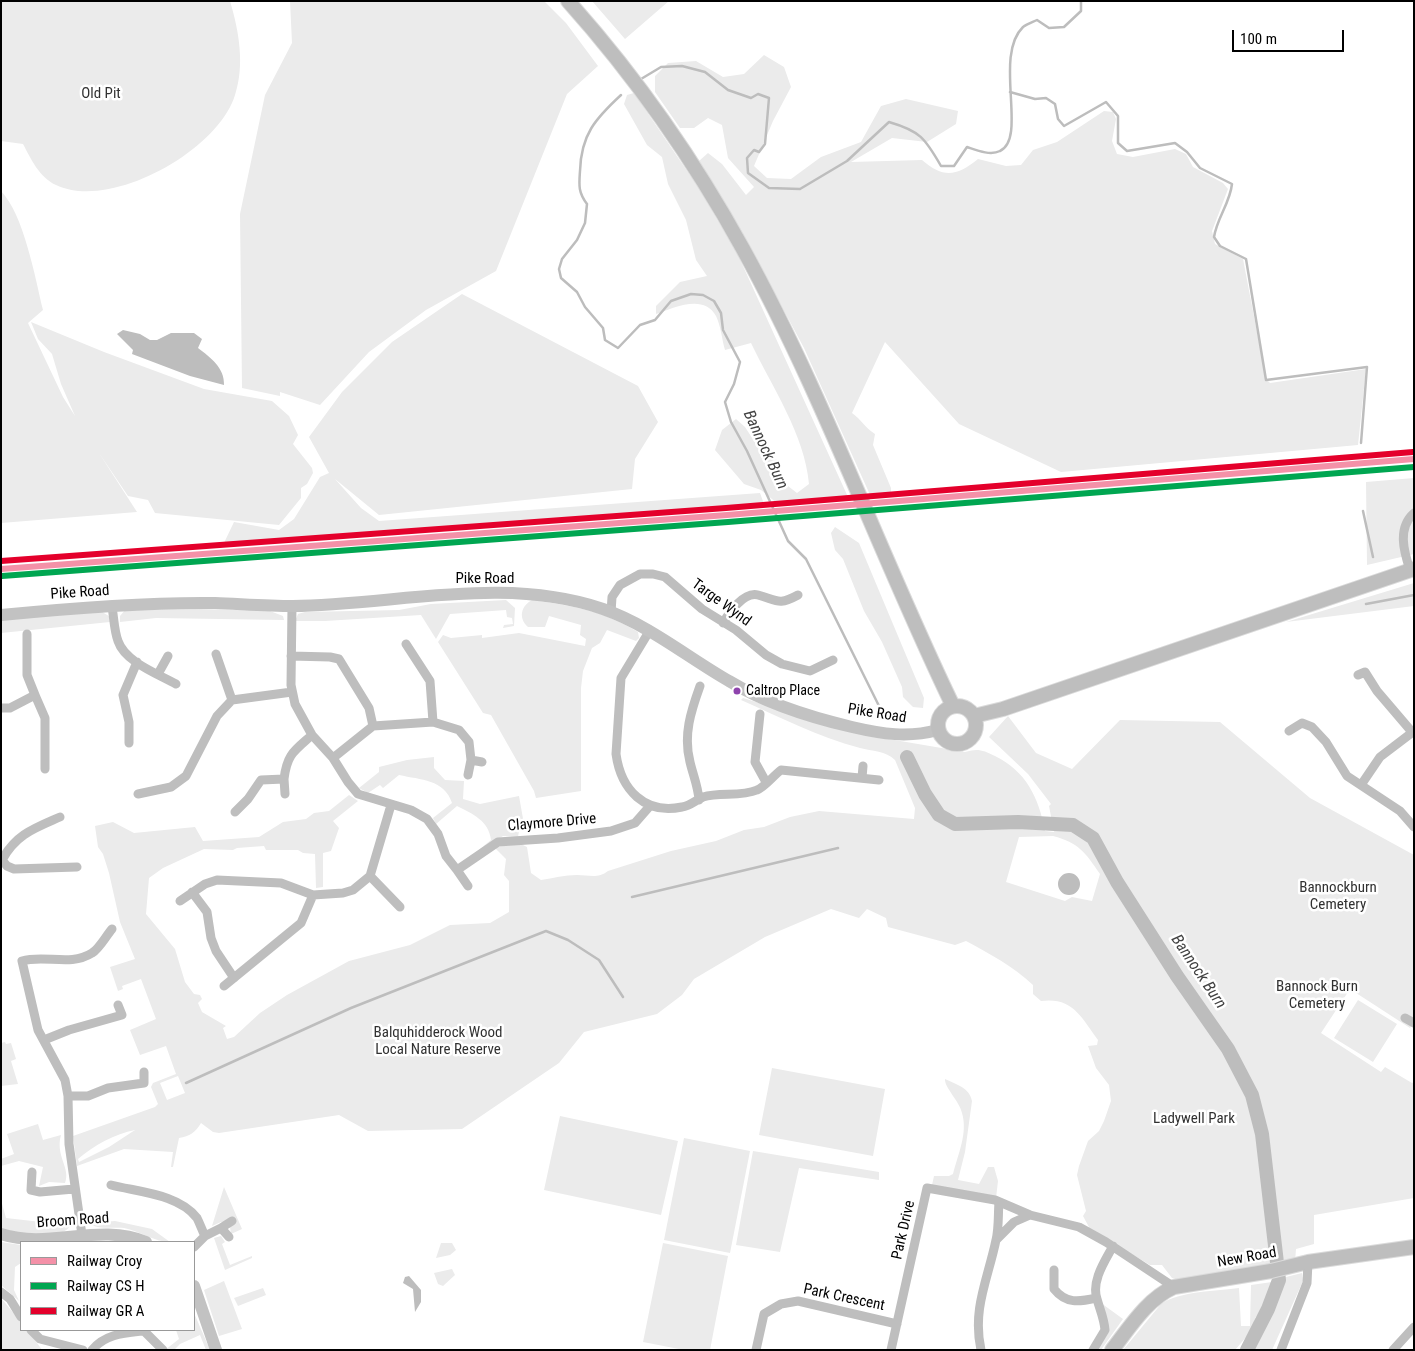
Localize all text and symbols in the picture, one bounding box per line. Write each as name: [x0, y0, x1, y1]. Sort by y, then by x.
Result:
scale bar: [1235, 20, 1348, 52]
text: 100 m: [1240, 30, 1277, 48]
park label: Old Pit: [81, 85, 121, 103]
water label: Bannock Burn: [738, 408, 792, 492]
street label: Pike Road: [456, 570, 514, 588]
street label: Targe Wynd: [688, 575, 754, 631]
street label: Pike Road: [50, 582, 110, 604]
place label: Caltrop Place: [746, 683, 820, 699]
marker: Caltrop Place: [732, 686, 742, 696]
street label: Pike Road: [846, 700, 908, 728]
street label: Claymore Drive: [507, 810, 597, 836]
park label: Bannockburn Cemetery: [1299, 879, 1377, 914]
water label: Bannock Burn: [1166, 932, 1230, 1012]
park label: Bannock Burn Cemetery: [1276, 978, 1358, 1013]
park label: Balquhidderock Wood Local Nature Reserve: [374, 1024, 502, 1059]
park label: Ladywell Park: [1153, 1110, 1235, 1128]
street label: Park Drive: [888, 1199, 920, 1261]
street label: Broom Road: [36, 1209, 110, 1233]
legend: [20, 1241, 195, 1331]
street label: New Road: [1216, 1244, 1278, 1272]
text: Railway Croy: [67, 1252, 142, 1270]
text: Railway CS H: [67, 1277, 145, 1295]
street label: Park Crescent: [802, 1281, 886, 1315]
text: Railway GR A: [67, 1302, 144, 1320]

